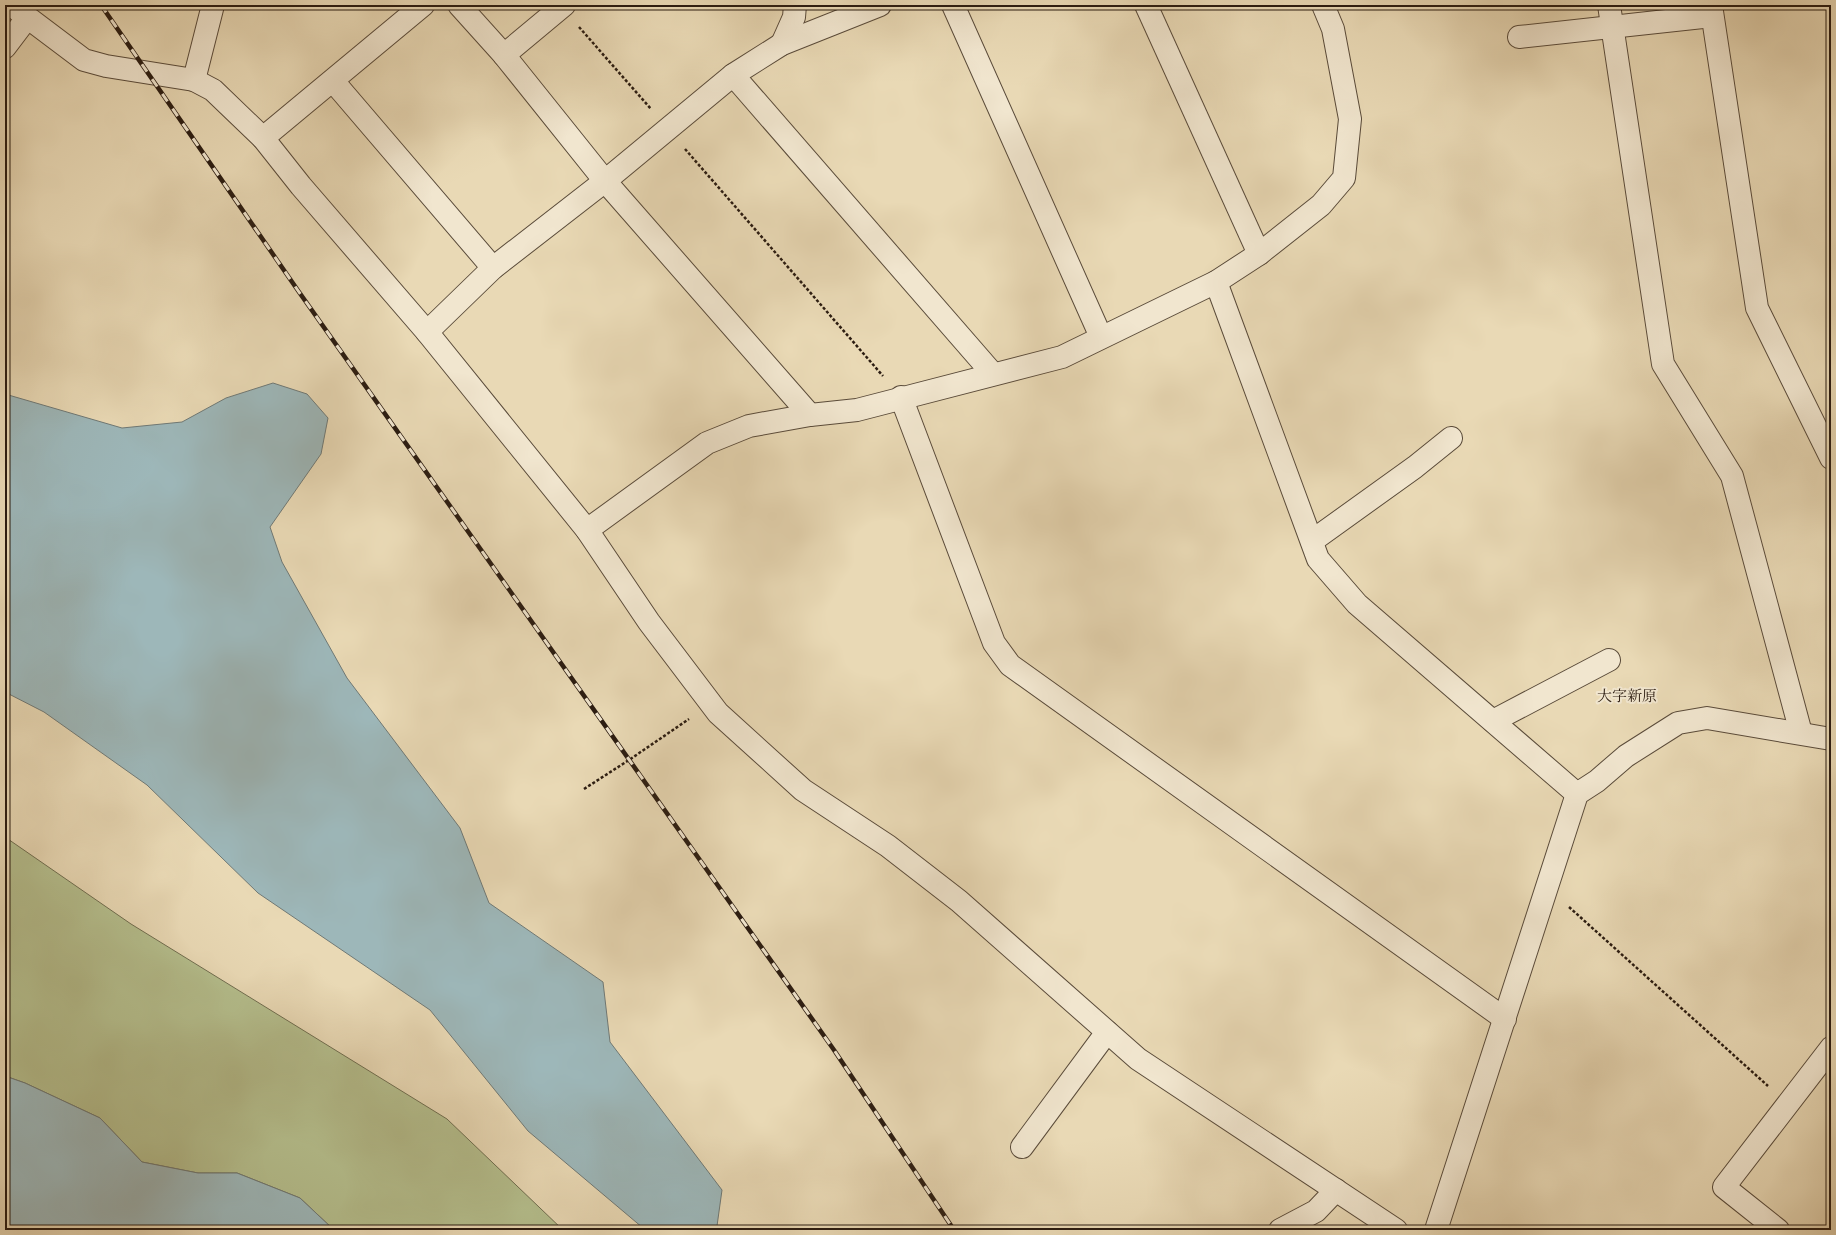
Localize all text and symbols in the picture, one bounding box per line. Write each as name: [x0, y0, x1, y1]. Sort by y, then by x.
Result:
district label: 大字新原: [1597, 685, 1657, 706]

